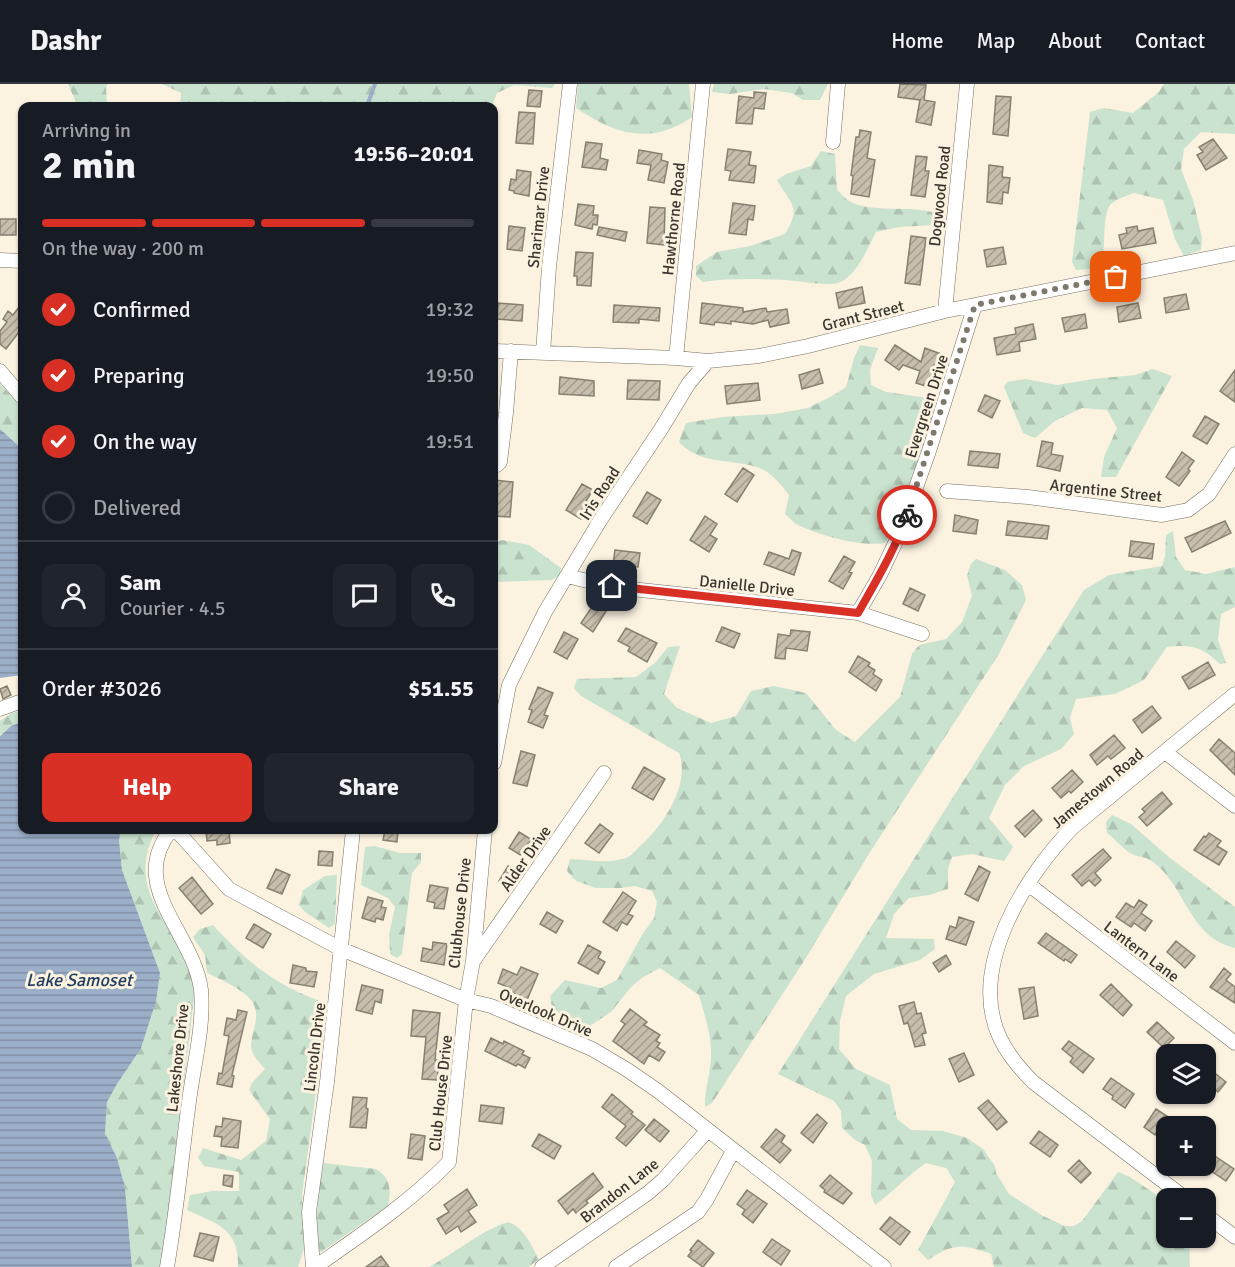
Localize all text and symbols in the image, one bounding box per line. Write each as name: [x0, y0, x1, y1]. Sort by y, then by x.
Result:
text: Dashr: [30, 24, 101, 58]
text: Home: [891, 28, 944, 54]
text: Map: [977, 28, 1015, 54]
text: About: [1048, 28, 1102, 54]
text: Contact: [1135, 28, 1205, 54]
text: Arriving in: [42, 118, 131, 143]
text: 19:56–20:01: [354, 140, 474, 167]
text: 2 min: [42, 141, 136, 189]
street label: Dogwood Road: [925, 145, 955, 248]
street label: Hawthorne Road: [658, 162, 690, 277]
street label: Sharimar Drive: [524, 165, 554, 269]
text: On the way · 200 m: [42, 236, 204, 261]
pin: [1090, 251, 1141, 302]
icon: bag: [1099, 260, 1132, 293]
icon: check: [42, 293, 75, 326]
text: Confirmed: [93, 296, 191, 323]
street label: Grant Street: [820, 296, 907, 336]
text: 19:32: [425, 297, 474, 322]
street label: Evergreen Drive: [901, 352, 953, 461]
icon: check: [42, 359, 75, 392]
text: Preparing: [93, 362, 185, 389]
text: 19:50: [425, 363, 474, 388]
icon: check: [42, 425, 75, 458]
text: On the way: [93, 428, 197, 455]
text: 19:51: [425, 429, 474, 454]
street label: Iris Road: [575, 463, 625, 524]
street label: Argentine Street: [1049, 475, 1163, 507]
courier: [877, 485, 937, 545]
text: Delivered: [93, 494, 181, 521]
icon: bike: [891, 499, 924, 532]
pin: [586, 560, 637, 611]
button: person: [42, 564, 105, 627]
button: chat: [333, 564, 396, 627]
button: phone: [411, 564, 474, 627]
text: Sam: [120, 569, 161, 596]
icon: home: [595, 569, 628, 602]
street label: Danielle Drive: [698, 571, 796, 601]
text: Courier · 4.5: [120, 596, 226, 621]
text: Order #3026: [42, 675, 162, 702]
text: $51.55: [408, 675, 474, 702]
street label: Jamestown Road: [1047, 744, 1148, 833]
button: Help: [42, 753, 252, 822]
button: Share: [264, 753, 474, 822]
street label: Alder Drive: [496, 822, 556, 895]
street label: Clubhouse Drive: [444, 857, 476, 970]
street label: Lantern Lane: [1100, 917, 1183, 987]
water label: Lake Samoset: [26, 969, 135, 991]
street label: Overlook Drive: [496, 984, 596, 1042]
street label: Lincoln Drive: [300, 1001, 330, 1093]
street label: Lakeshore Drive: [162, 1003, 194, 1113]
street label: Club House Drive: [425, 1034, 457, 1152]
map controls: [1156, 1044, 1216, 1248]
button: layers: [1156, 1044, 1216, 1104]
button: +: [1156, 1116, 1216, 1176]
street label: Brandon Lane: [576, 1154, 663, 1228]
button: −: [1156, 1188, 1216, 1248]

